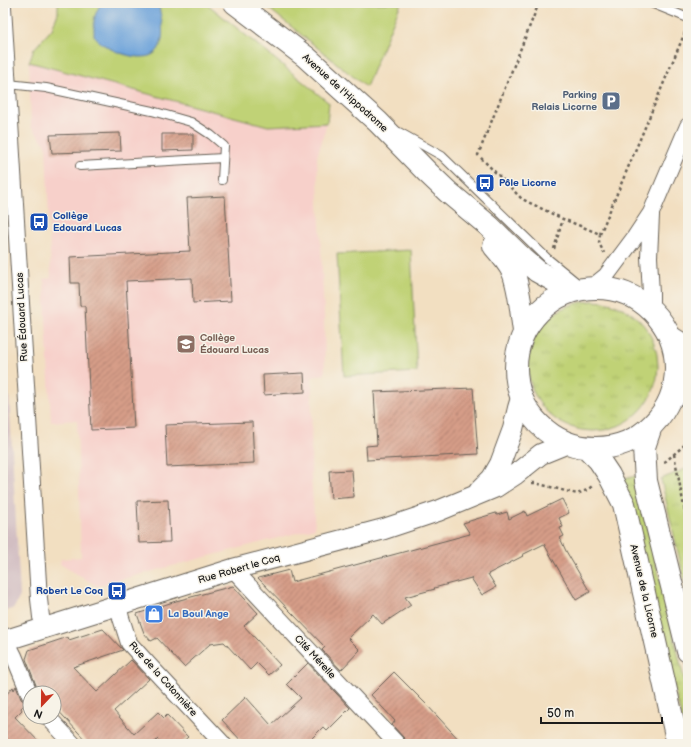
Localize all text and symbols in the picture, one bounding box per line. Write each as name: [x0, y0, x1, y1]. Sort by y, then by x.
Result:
street label: Avenue de l'Hippodrome: [300, 51, 390, 135]
place label: Parking Relais Licorne: [531, 89, 597, 113]
parking icon: Parking Relais Licorne: [600, 90, 622, 112]
bus stop icon: Pôle Licorne: [474, 172, 496, 194]
place label: Pôle Licorne: [499, 177, 556, 189]
place label: Collège Edouard Lucas: [53, 210, 122, 234]
bus stop icon: Collège Edouard Lucas: [28, 211, 50, 233]
street label: Rue Édouard Lucas: [14, 272, 30, 362]
place label: Collège Édouard Lucas: [200, 332, 269, 356]
school or university icon: Collège Édouard Lucas: [175, 333, 197, 355]
street label: Avenue de la Licorne: [627, 543, 661, 639]
street label: Rue Robert le Coq: [197, 552, 281, 586]
bus stop icon: Robert Le Coq: [106, 580, 128, 602]
place label: Robert Le Coq: [36, 585, 103, 597]
shop icon: La Boul Ange: [143, 603, 165, 625]
place label: La Boul Ange: [168, 608, 229, 620]
street label: Cité Mérelle: [292, 633, 338, 681]
street label: Rue de la Cotonnière: [126, 639, 200, 719]
north arrow: [22, 685, 62, 725]
scale bar: [541, 699, 662, 725]
text: N: [32, 706, 45, 721]
text: 50 m: [547, 706, 574, 721]

